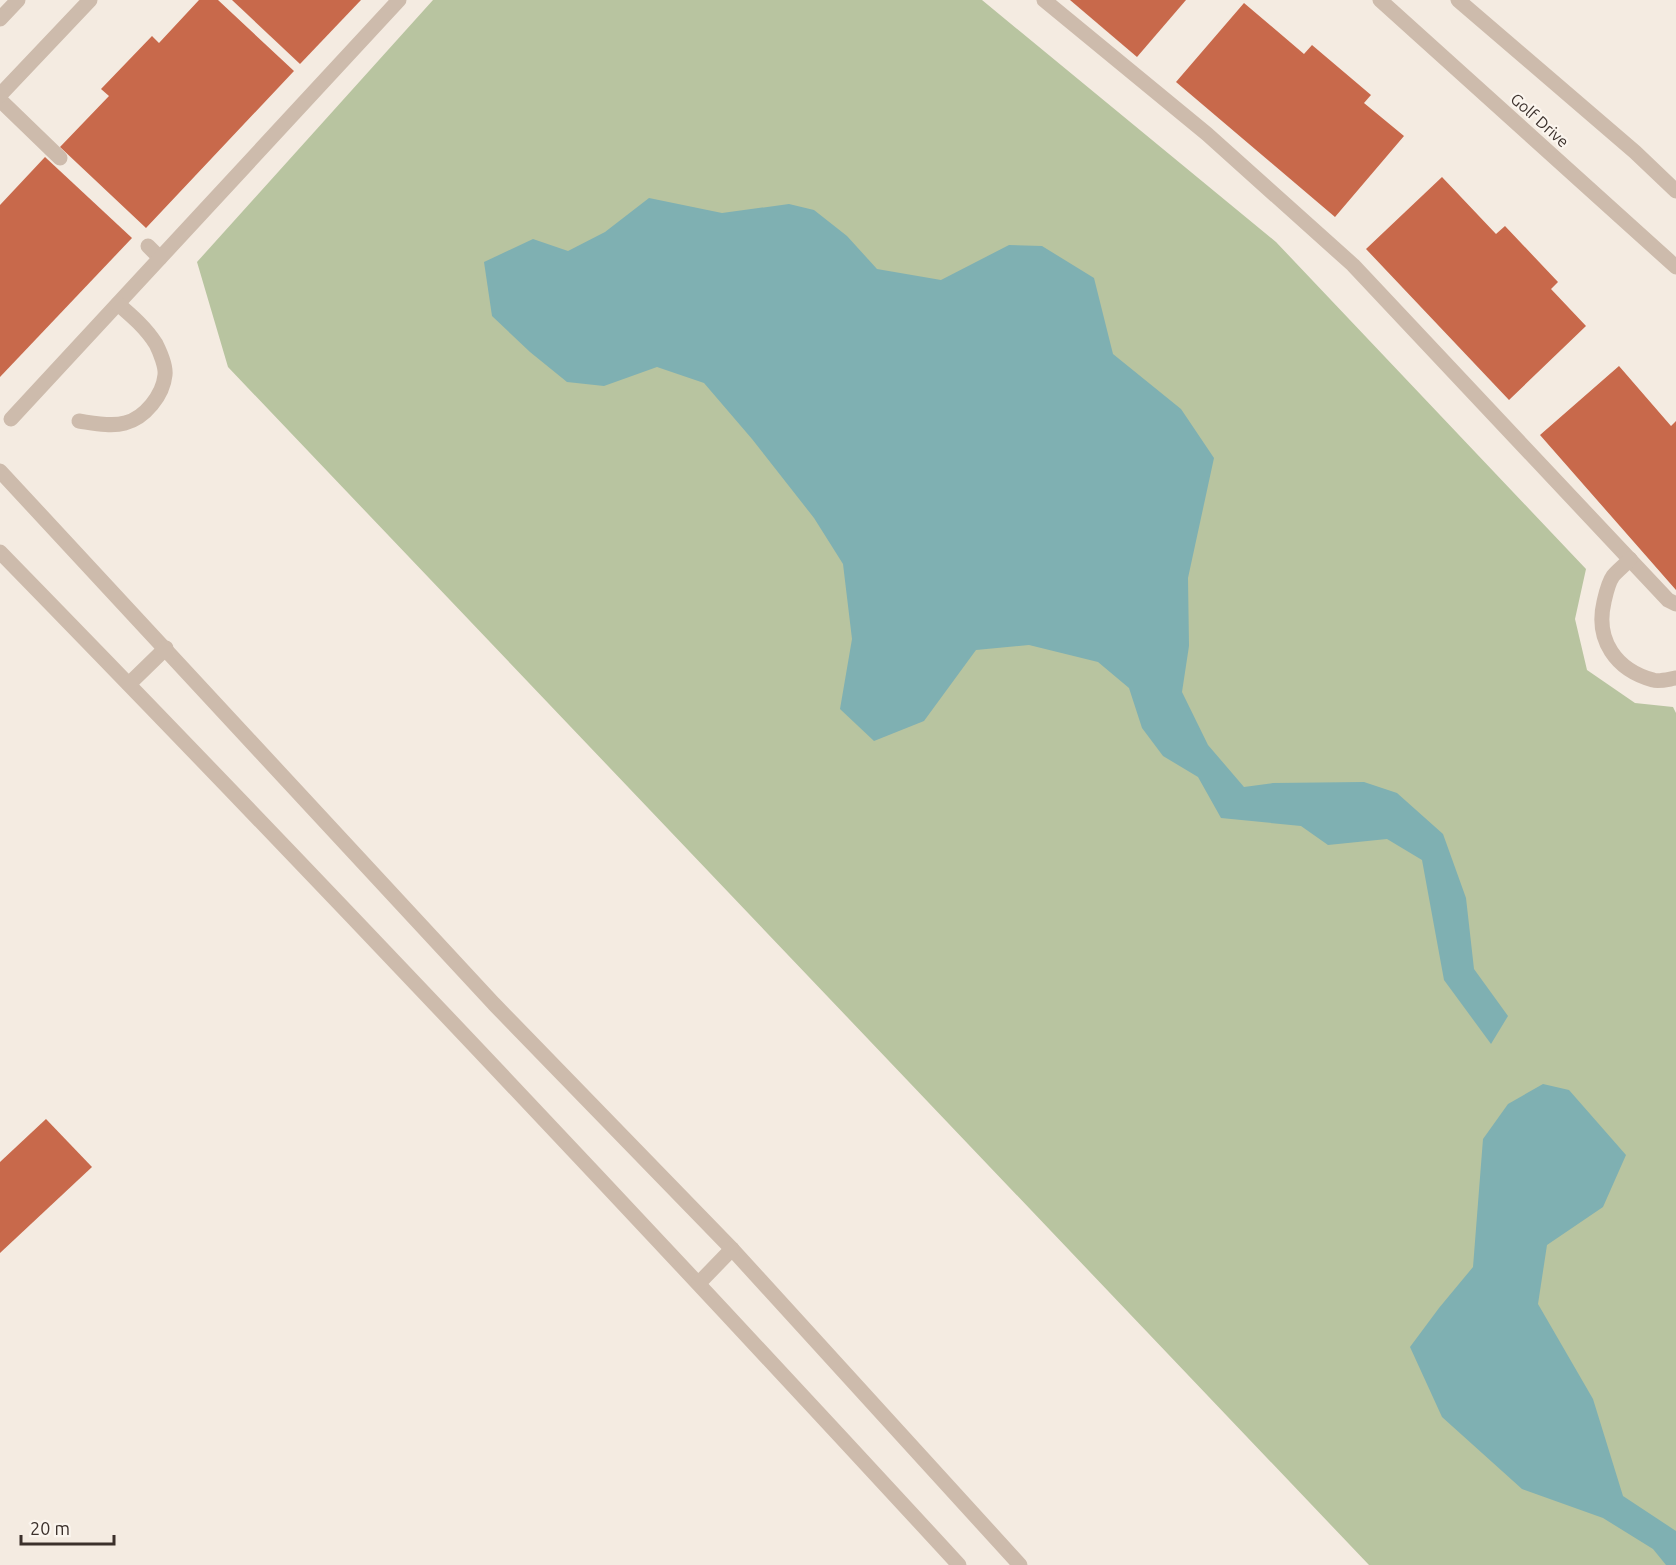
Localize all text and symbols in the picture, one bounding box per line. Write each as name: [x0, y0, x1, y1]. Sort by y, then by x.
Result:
street label: Golf Drive: [1507, 89, 1573, 151]
scale bar: [21, 1508, 114, 1546]
text: 20 m: [30, 1518, 70, 1538]

